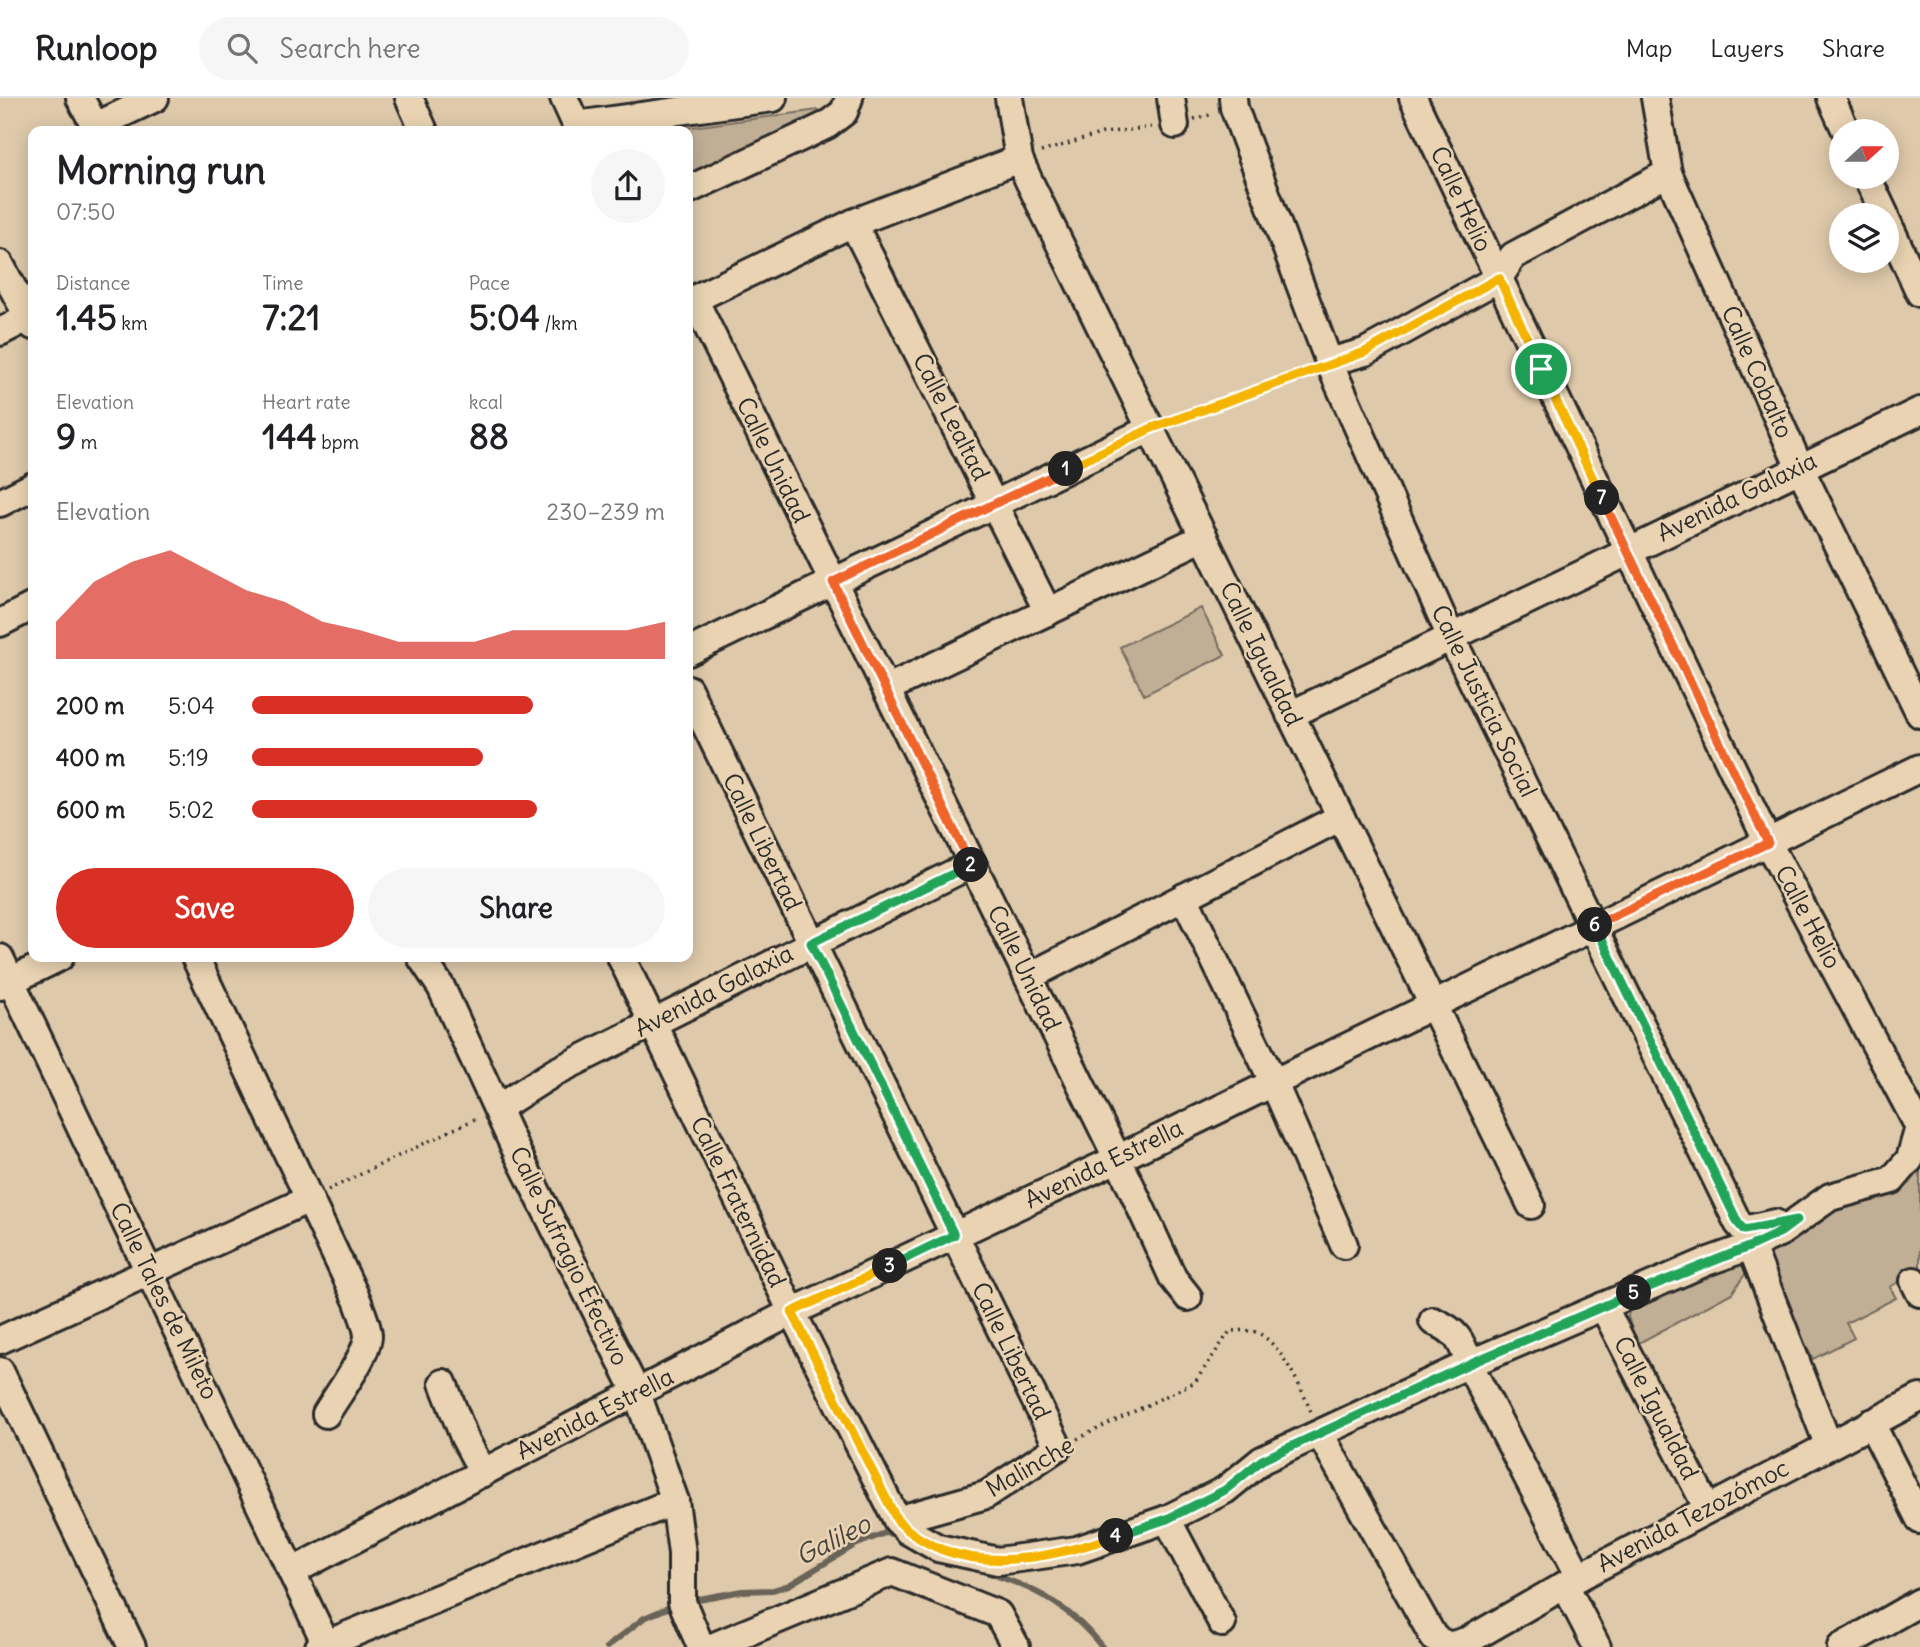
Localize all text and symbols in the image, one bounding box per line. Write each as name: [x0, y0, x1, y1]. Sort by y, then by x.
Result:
search box: [199, 17, 689, 80]
text: Runloop: [35, 27, 157, 69]
icon: search: [223, 29, 261, 67]
text: Search here: [279, 32, 420, 65]
text: Map: [1626, 33, 1672, 63]
text: Layers: [1710, 33, 1784, 63]
text: Share: [1822, 33, 1885, 63]
north arrow: [1829, 119, 1899, 189]
map controls: [1829, 119, 1899, 273]
street label: Calle Helio: [1424, 141, 1499, 256]
text: Morning run: [56, 147, 266, 194]
button: share: [591, 149, 665, 223]
text: 07:50: [56, 197, 116, 226]
button: layers: [1829, 203, 1899, 273]
text: Distance: [56, 271, 130, 295]
text: Time: [262, 271, 303, 295]
text: Pace: [469, 271, 510, 295]
text: 1.45: [56, 295, 117, 339]
text: 7:21: [262, 295, 320, 339]
text: 5:04: [469, 295, 540, 339]
street label: Calle Cobalto: [1715, 301, 1800, 442]
text: km: [117, 311, 148, 335]
text: /km: [540, 311, 578, 335]
pin: [1511, 339, 1571, 399]
street label: Calle Lealtad: [907, 348, 997, 485]
icon: arrive: [1522, 350, 1560, 388]
text: Elevation: [56, 390, 134, 414]
text: Heart rate: [262, 390, 350, 414]
text: kcal: [469, 390, 503, 414]
street label: Calle Unidad: [731, 392, 817, 527]
text: 9: [56, 414, 76, 458]
text: 144: [262, 414, 317, 458]
text: 88: [469, 414, 509, 458]
text: m: [76, 430, 97, 454]
text: bpm: [317, 430, 359, 454]
street label: Avenida Galaxia: [1652, 445, 1821, 548]
pin: 1: [1048, 452, 1084, 486]
text: 1: [1062, 456, 1069, 480]
pin: 7: [1584, 480, 1620, 516]
text: 7: [1597, 485, 1606, 509]
text: Elevation: [56, 497, 150, 526]
text: 230–239 m: [547, 497, 665, 526]
street label: Calle Igualdad: [1214, 576, 1310, 731]
street label: Calle Justicia Social: [1425, 600, 1544, 801]
text: 200 m: [56, 691, 125, 720]
text: 5:04: [168, 691, 215, 720]
text: 400 m: [56, 743, 125, 772]
text: 5:19: [168, 743, 209, 772]
street label: Calle Libertad: [717, 768, 809, 915]
text: 600 m: [56, 795, 125, 824]
text: 5:02: [168, 795, 214, 824]
pin: 2: [954, 848, 988, 882]
text: 2: [965, 852, 976, 876]
street label: Calle Helio: [1769, 860, 1849, 973]
button: Save: [56, 868, 354, 948]
button: Share: [368, 868, 665, 948]
street label: Calle Unidad: [982, 900, 1068, 1035]
pin: 6: [1578, 908, 1612, 942]
text: 6: [1589, 912, 1600, 936]
street label: Avenida Galaxia: [629, 937, 798, 1043]
street label: Calle Fraternidad: [685, 1111, 793, 1292]
street label: Avenida Estrella: [1020, 1112, 1188, 1214]
street label: Calle Sufragio Efectivo: [504, 1141, 636, 1370]
street label: Calle Tales de Mileto: [104, 1197, 226, 1404]
pin: 3: [872, 1248, 908, 1284]
text: 3: [884, 1253, 895, 1277]
pin: 5: [1616, 1276, 1652, 1310]
street label: Calle Libertad: [966, 1277, 1058, 1424]
text: 5: [1628, 1280, 1639, 1304]
street label: Calle Igualdad: [1608, 1331, 1706, 1484]
street label: Avenida Estrella: [511, 1361, 678, 1466]
street label: Malinche: [980, 1429, 1079, 1503]
street label: Avenida Tezozómoc: [1592, 1452, 1793, 1578]
water label: Galileo: [790, 1506, 877, 1572]
pin: 4: [1098, 1518, 1134, 1554]
text: 4: [1110, 1523, 1121, 1547]

